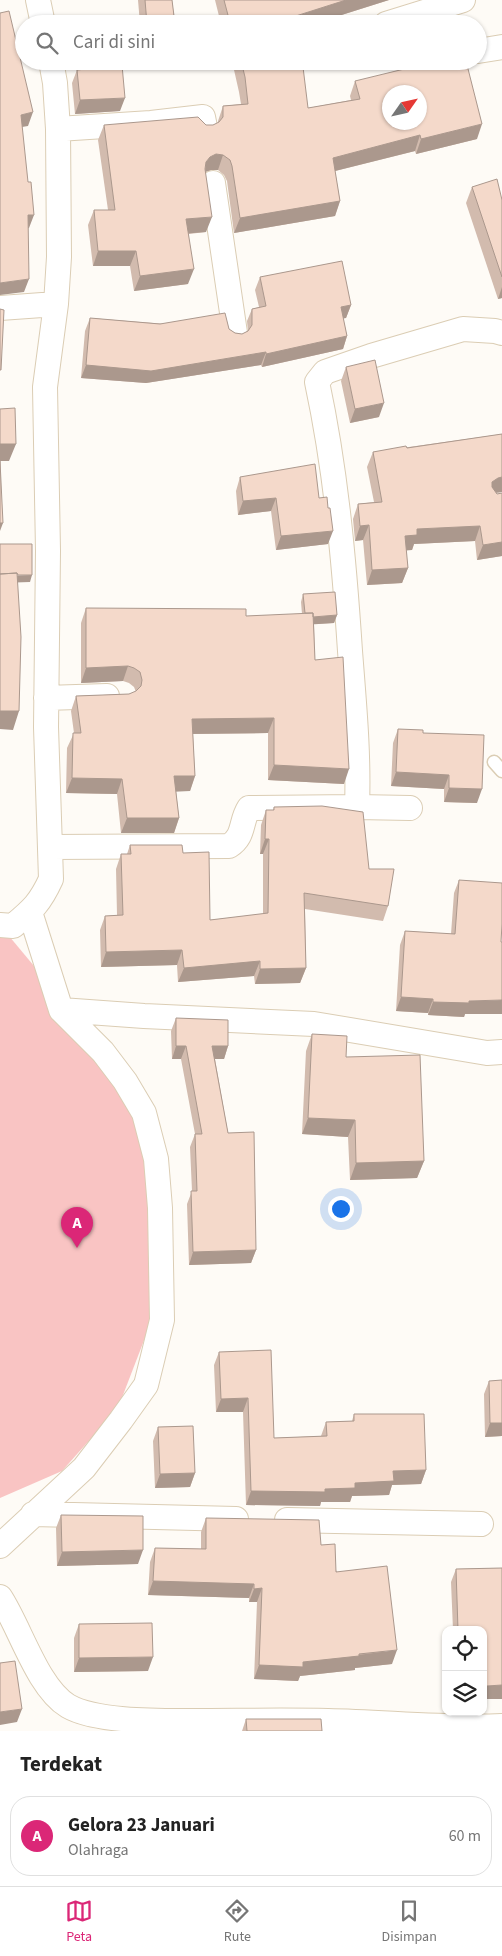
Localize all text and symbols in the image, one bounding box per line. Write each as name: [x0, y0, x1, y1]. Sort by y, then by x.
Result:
search box: [15, 15, 487, 70]
icon: search: [33, 29, 61, 57]
text: Cari di sini: [73, 29, 155, 56]
north arrow: [382, 85, 427, 130]
your location: [328, 1196, 354, 1222]
pin: A: [61, 1207, 93, 1248]
map controls: [442, 1626, 487, 1716]
button: locate: [442, 1626, 487, 1671]
button: layers: [442, 1671, 487, 1716]
text: Terdekat: [20, 1749, 102, 1779]
text: Gelora 23 Januari: [68, 1812, 215, 1839]
text: A: [32, 1825, 42, 1847]
text: 60 m: [449, 1825, 481, 1847]
text: Olahraga: [68, 1839, 129, 1861]
tab: Peta: [65, 1897, 93, 1947]
tab: Rute: [223, 1897, 251, 1947]
tab: Disimpan: [382, 1897, 437, 1947]

